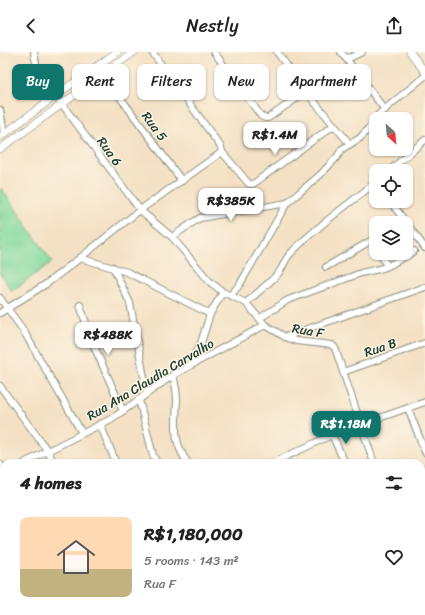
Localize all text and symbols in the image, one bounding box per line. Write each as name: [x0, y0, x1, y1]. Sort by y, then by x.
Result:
text: Nestly: [186, 10, 239, 42]
icon: back: [20, 15, 42, 37]
icon: share: [383, 15, 405, 37]
chip: Buy: [12, 64, 64, 100]
chip: Rent: [72, 64, 129, 100]
chip: Filters: [137, 64, 206, 100]
chip: New: [214, 64, 269, 100]
chip: Apartment: [277, 64, 371, 100]
street label: Rua 5: [136, 106, 174, 146]
north arrow: [369, 112, 413, 156]
map controls: [369, 112, 413, 260]
pin: R$1.4M: [242, 122, 308, 156]
text: R$1.4M: [252, 123, 298, 146]
street label: Rua 6: [91, 132, 128, 171]
button: locate: [369, 164, 413, 208]
pin: R$385K: [198, 188, 264, 222]
text: R$385K: [207, 189, 255, 212]
button: layers: [369, 216, 413, 260]
street label: Rua F: [290, 316, 326, 345]
pin: R$488K: [75, 322, 141, 356]
text: R$488K: [84, 323, 132, 346]
street label: Rua B: [361, 331, 400, 364]
street label: Rua Ana Claudia Carvalho: [82, 332, 219, 427]
pin: R$1.18M: [309, 411, 383, 445]
text: R$1.18M: [321, 412, 371, 435]
text: 4 homes: [20, 468, 81, 498]
icon: filters: [383, 472, 405, 494]
text: R$1,180,000: [144, 519, 243, 549]
icon: home: [52, 533, 100, 581]
icon: heart: [383, 546, 405, 568]
text: 5 rooms · 143 m²: [144, 549, 239, 572]
text: Rua F: [144, 572, 176, 595]

